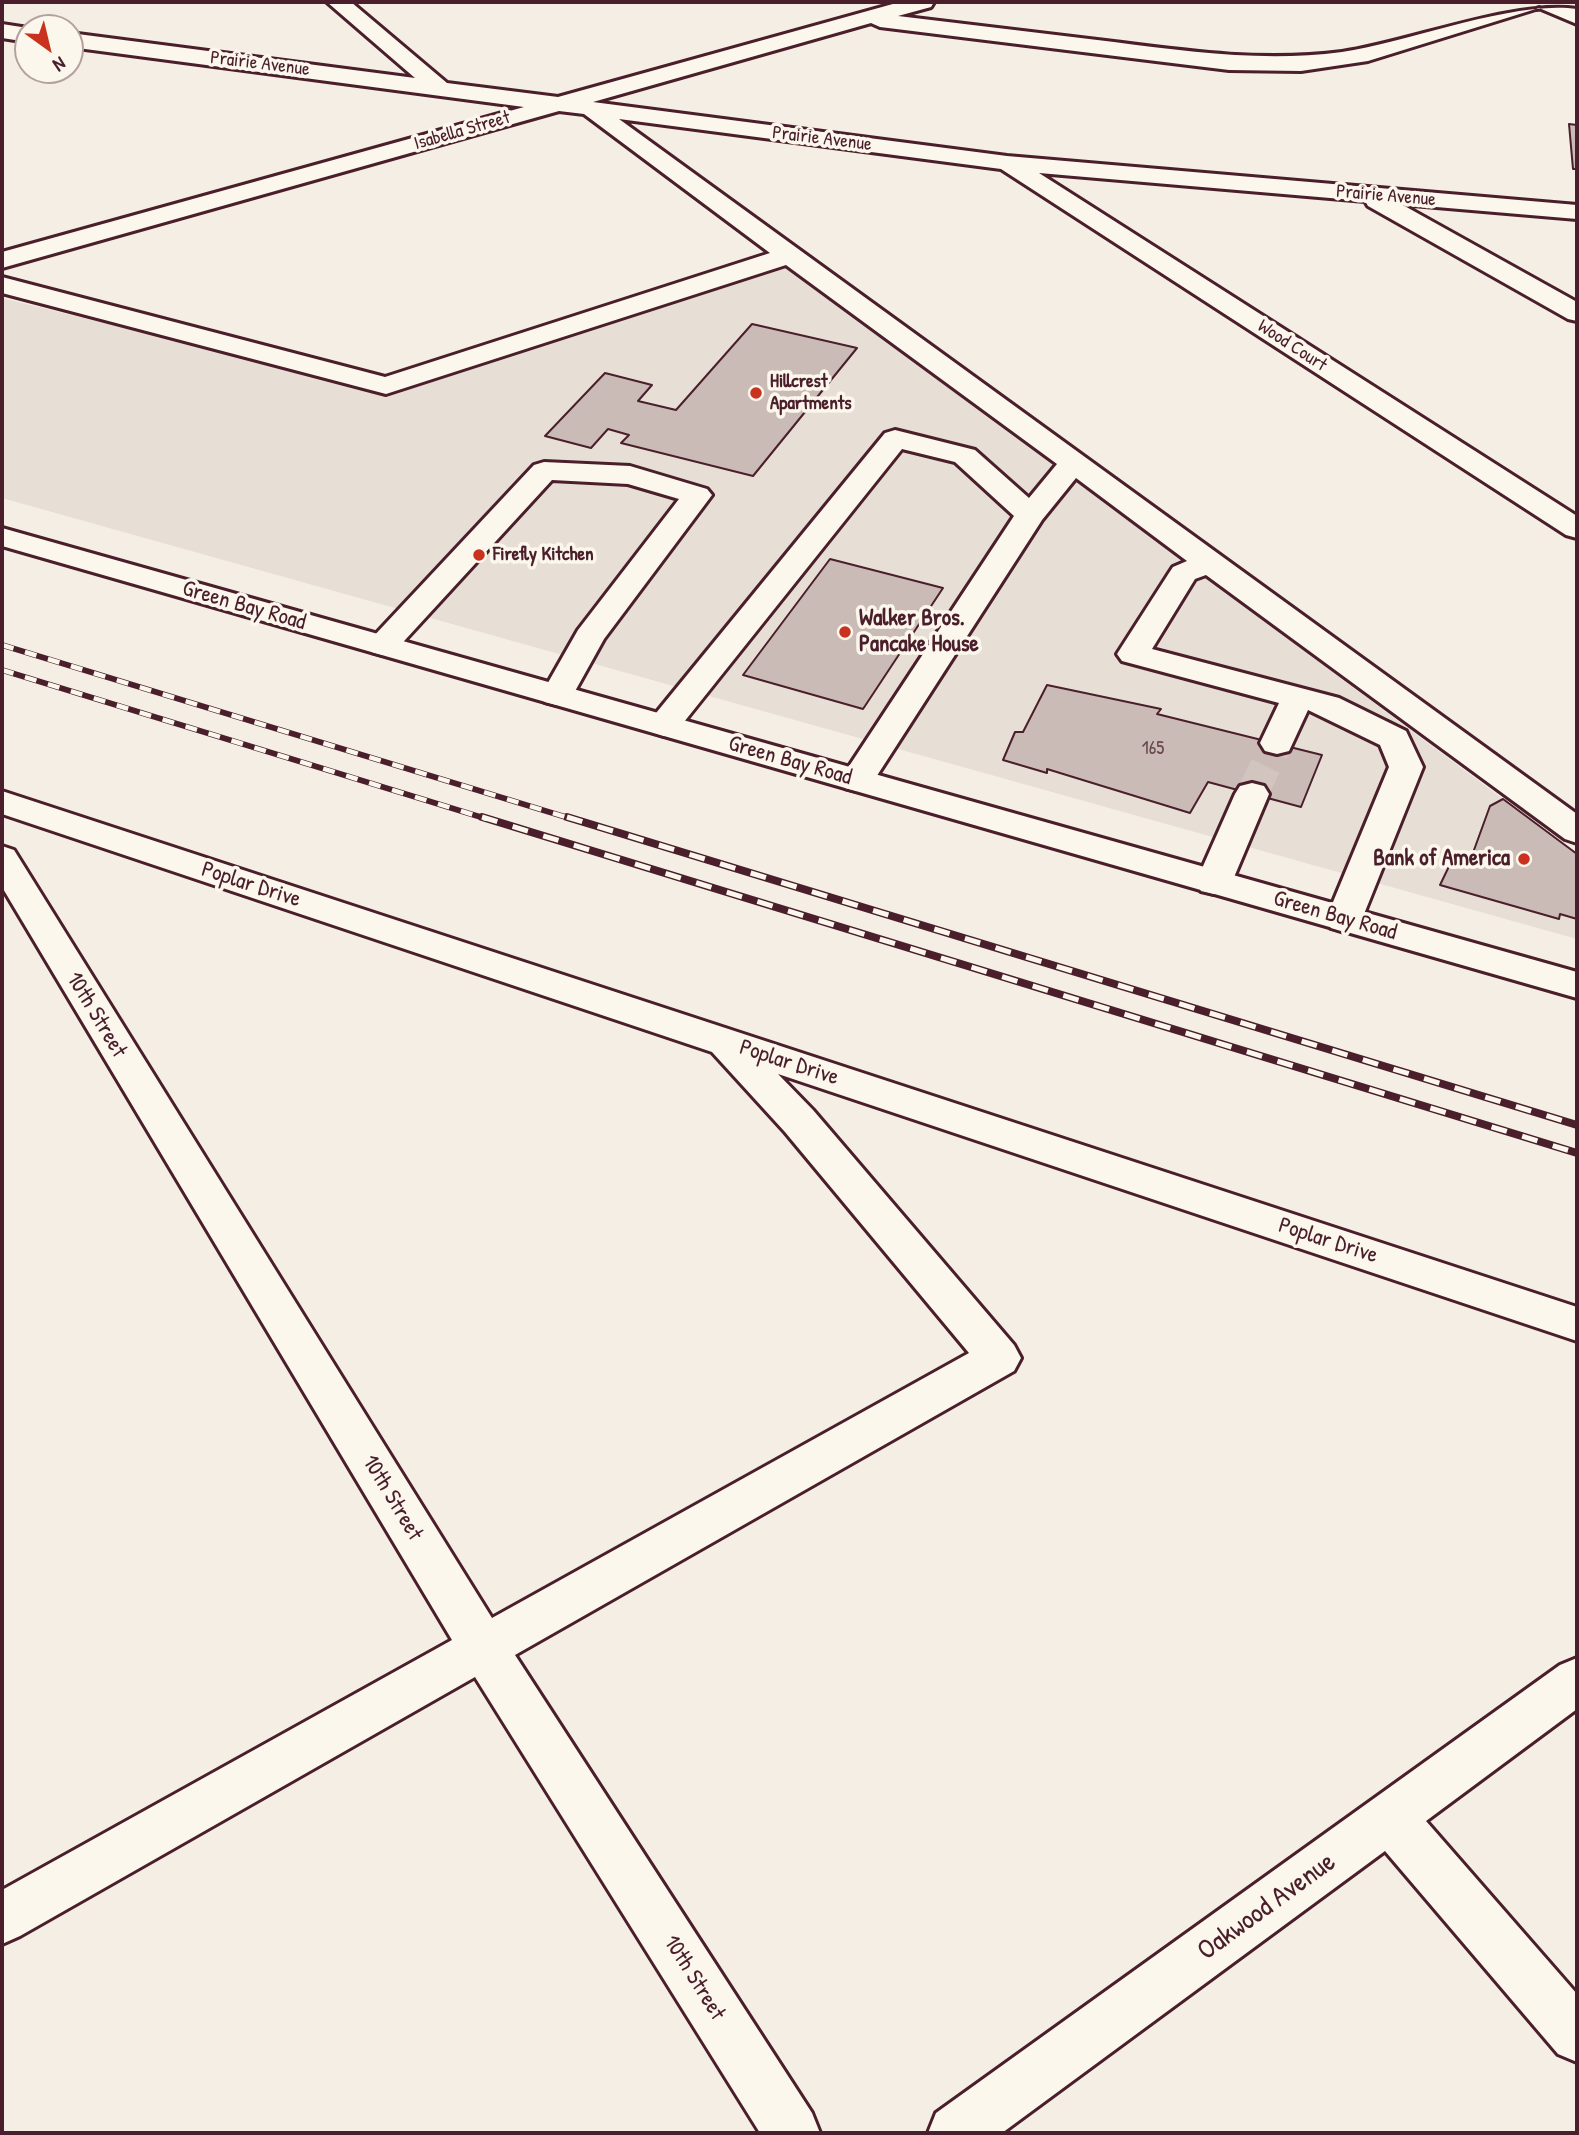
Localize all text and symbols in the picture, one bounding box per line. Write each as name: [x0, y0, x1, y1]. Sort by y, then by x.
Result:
north arrow: [14, 14, 84, 84]
street label: Prairie Avenue: [209, 47, 311, 81]
text: N: [48, 51, 71, 78]
street label: Isabella Street: [411, 106, 513, 156]
street label: Prairie Avenue: [771, 122, 873, 156]
street label: Prairie Avenue: [1335, 180, 1437, 212]
street label: Wood Court: [1253, 315, 1331, 377]
place label: Hillcrest Apartments: [770, 371, 852, 415]
marker: Hillcrest Apartments: [748, 385, 764, 401]
place label: Firefly Kitchen: [493, 544, 594, 566]
marker: Firefly Kitchen: [471, 547, 487, 563]
street label: Green Bay Road: [179, 575, 309, 637]
place label: Walker Bros. Pancake House: [859, 605, 979, 659]
marker: Walker Bros. Pancake House: [837, 624, 853, 640]
street label: Green Bay Road: [725, 730, 855, 792]
house number: 165: [1142, 738, 1164, 760]
place label: Bank of America: [1373, 845, 1510, 873]
marker: Bank of America: [1516, 851, 1532, 867]
street label: Poplar Drive: [198, 856, 304, 914]
street label: Green Bay Road: [1270, 885, 1400, 947]
street label: 10th Street: [60, 967, 132, 1063]
street label: Poplar Drive: [736, 1034, 842, 1092]
street label: Poplar Drive: [1275, 1212, 1381, 1270]
street label: 10th Street: [356, 1450, 428, 1546]
street label: Oakwood Avenue: [1192, 1846, 1342, 1968]
street label: 10th Street: [657, 1930, 731, 2026]

